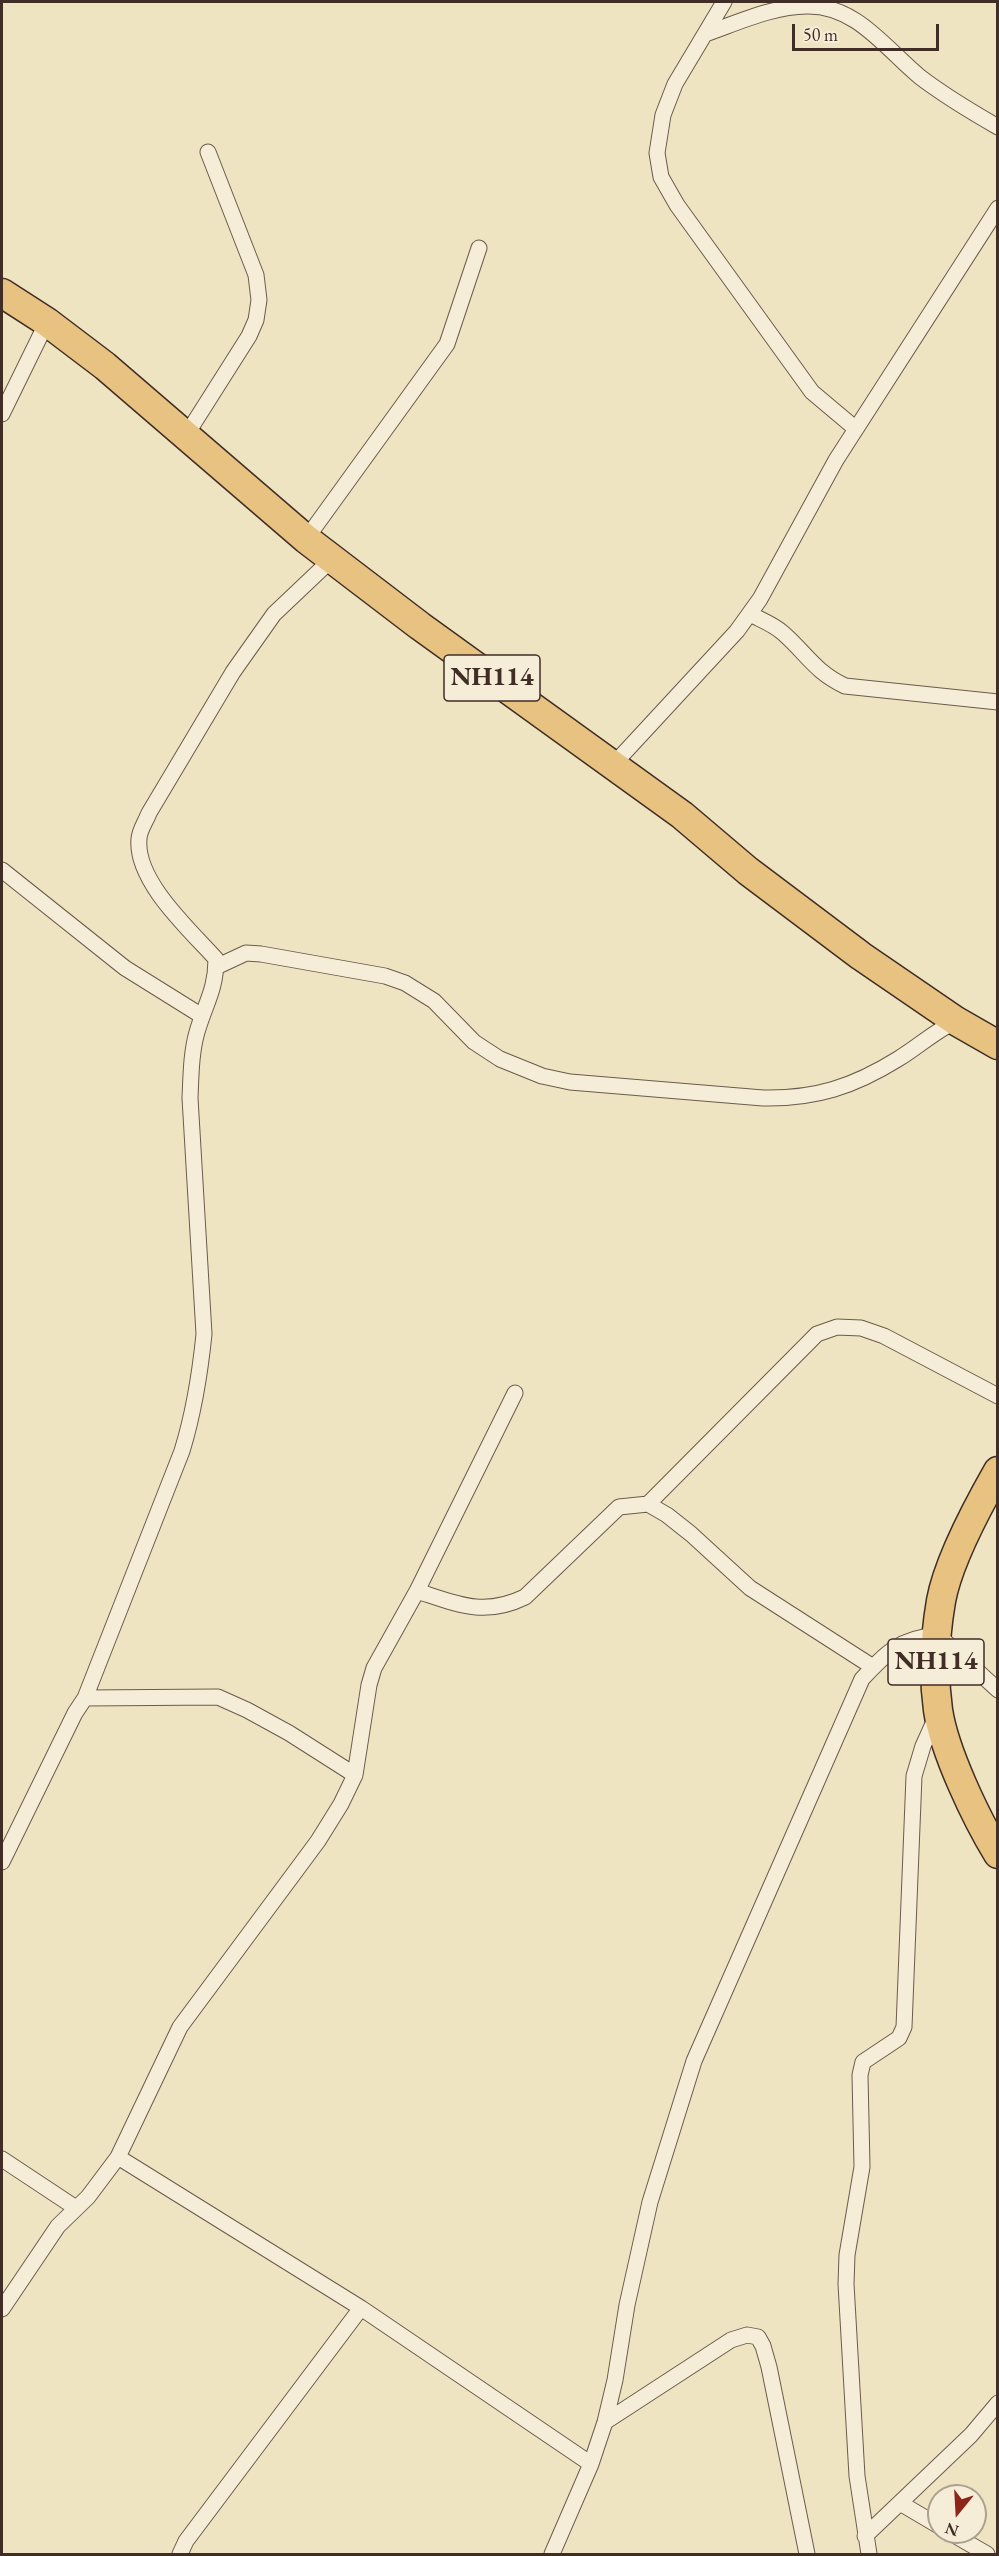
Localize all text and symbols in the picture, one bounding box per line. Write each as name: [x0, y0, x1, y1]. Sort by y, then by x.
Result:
scale bar: [795, 12, 942, 50]
text: 50 m: [803, 23, 838, 46]
road number: NH114: [444, 655, 540, 701]
road number: NH114: [888, 1639, 984, 1685]
north arrow: [927, 2484, 987, 2544]
text: N: [943, 2518, 961, 2542]

